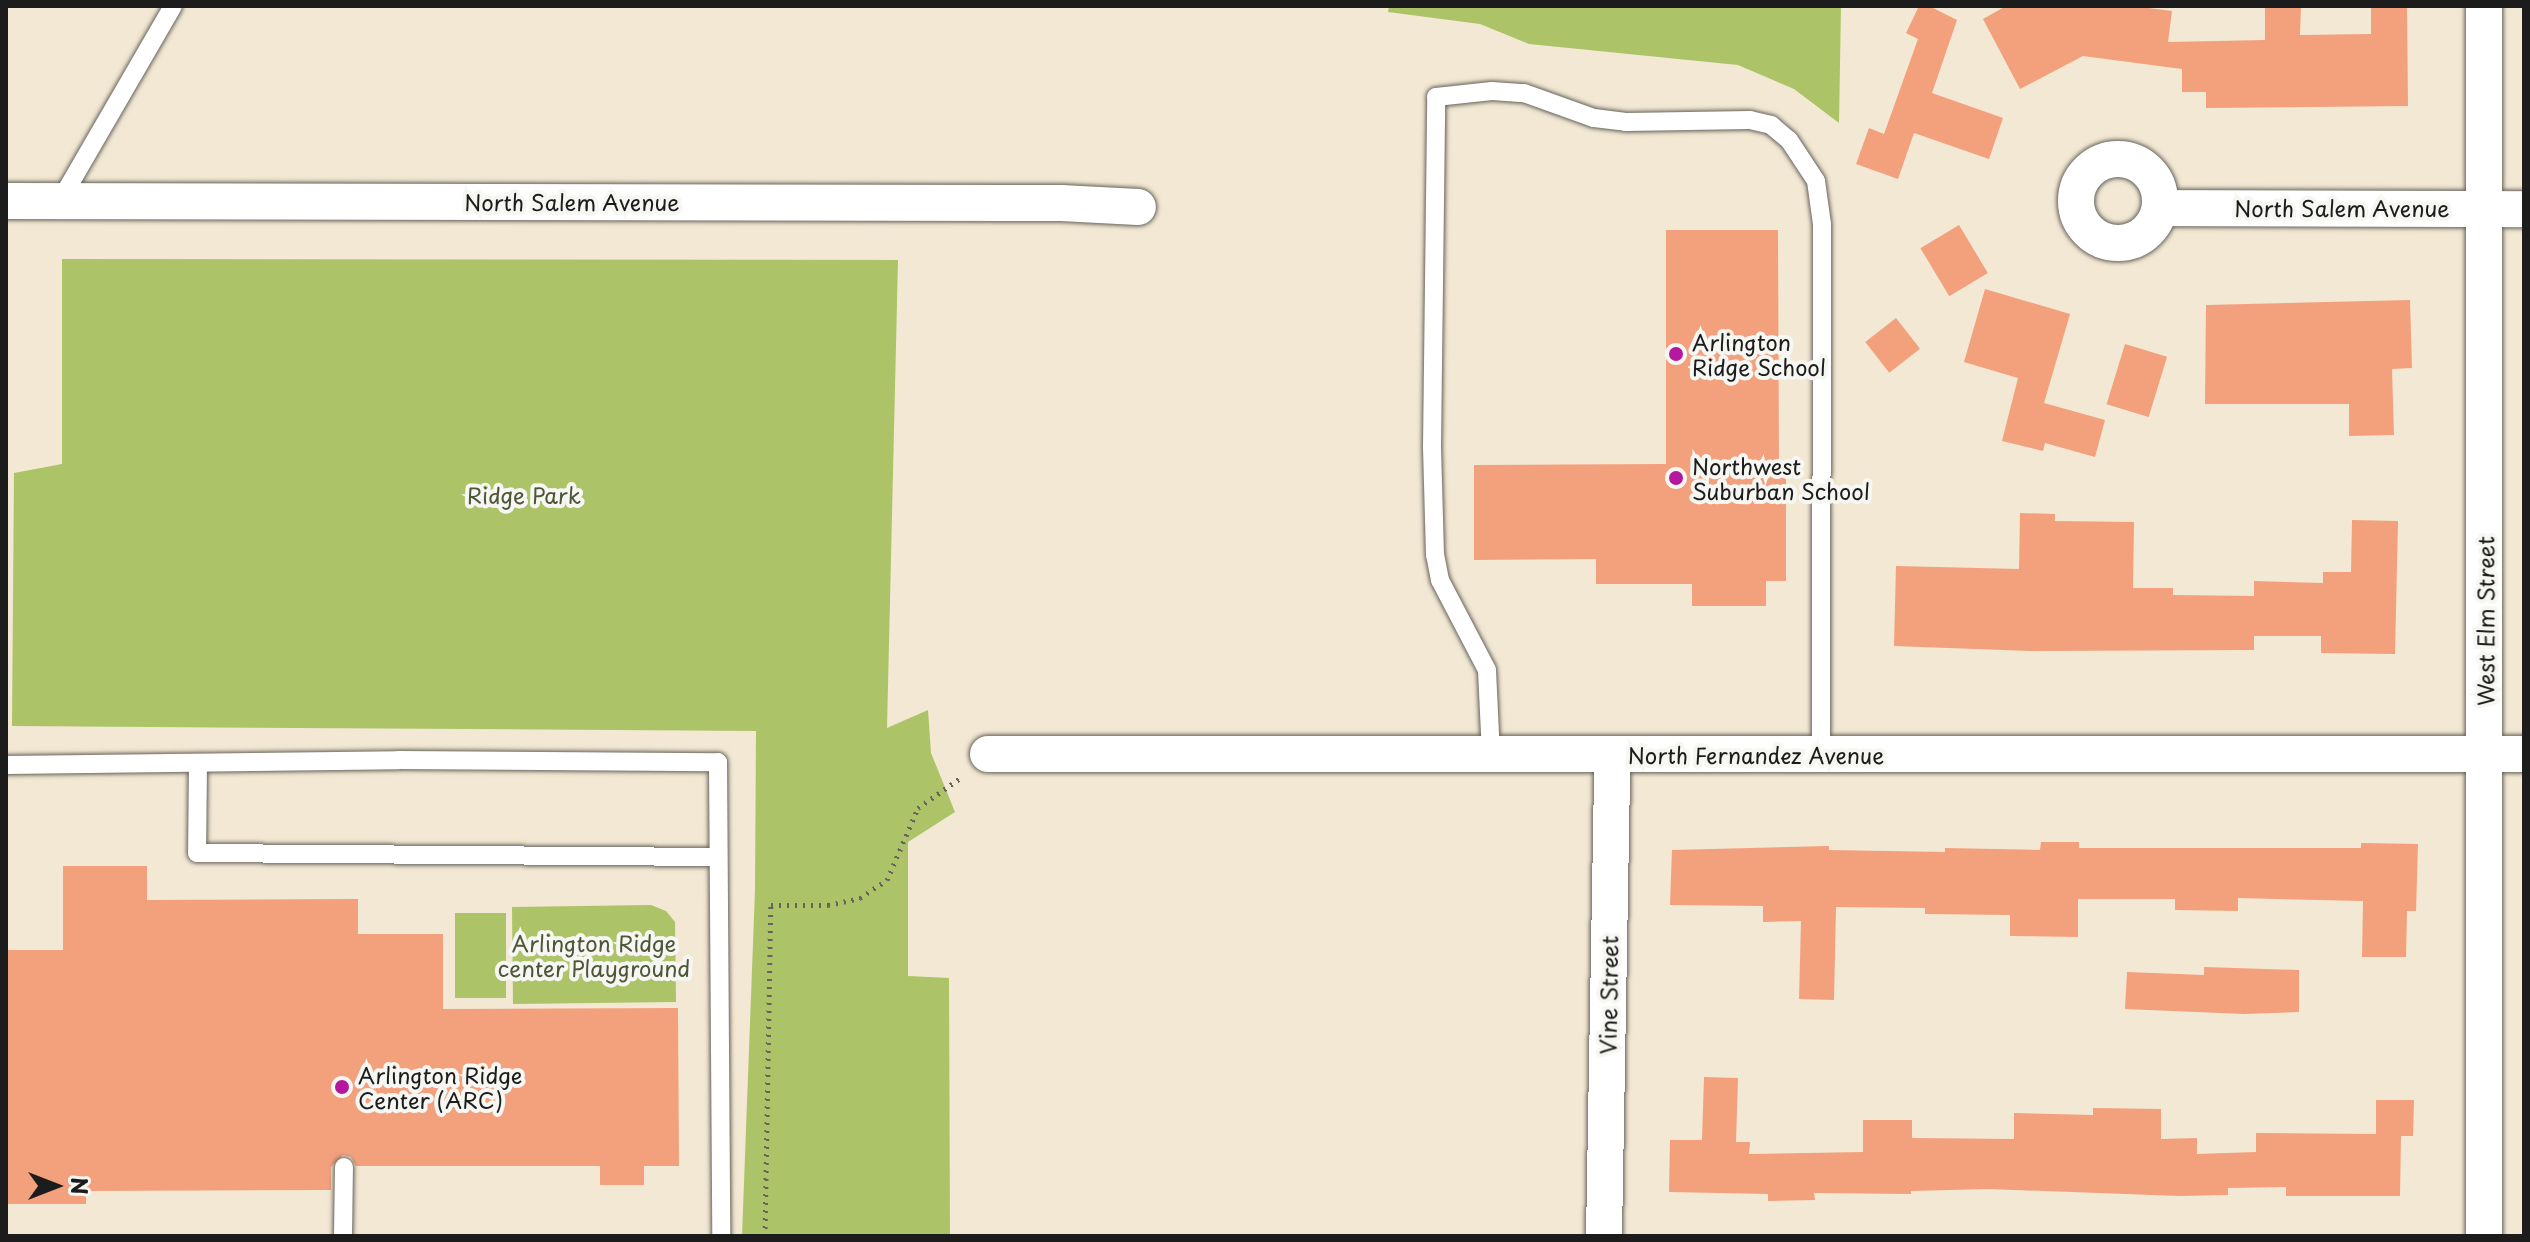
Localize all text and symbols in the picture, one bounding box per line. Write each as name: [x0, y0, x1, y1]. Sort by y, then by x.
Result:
street label: North Salem Avenue: [463, 189, 681, 215]
street label: North Salem Avenue: [2233, 195, 2451, 221]
place label: Arlington Ridge School: [1692, 328, 1826, 380]
marker: Arlington Ridge School: [1667, 345, 1685, 363]
place label: Northwest Suburban School: [1692, 452, 1871, 504]
marker: Northwest Suburban School: [1667, 469, 1685, 487]
park label: Ridge Park: [467, 482, 581, 508]
street label: West Elm Street: [2472, 536, 2498, 706]
street label: North Fernandez Avenue: [1626, 742, 1886, 768]
park label: Arlington Ridge center Playground: [497, 929, 691, 980]
street label: Vine Street: [1594, 935, 1622, 1055]
place label: Arlington Ridge Center (ARC): [358, 1061, 522, 1112]
marker: Arlington Ridge Center (ARC): [333, 1078, 351, 1096]
north arrow: [16, 1146, 96, 1226]
text: N: [64, 1177, 97, 1195]

